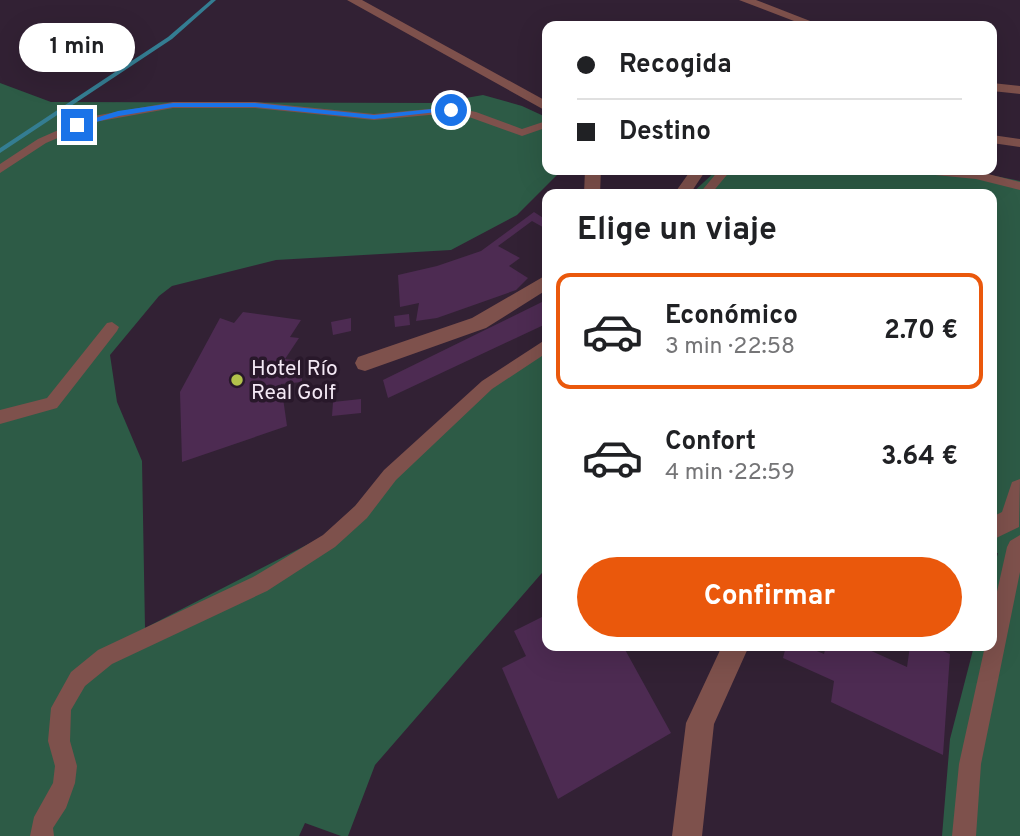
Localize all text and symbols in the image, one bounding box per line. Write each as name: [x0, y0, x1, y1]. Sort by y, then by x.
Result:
callout: 1 min: [19, 24, 135, 72]
text: 1 min: [49, 33, 105, 62]
text: Recogida: [619, 49, 732, 82]
route start: [435, 94, 467, 126]
route end: [61, 109, 93, 141]
text: Destino: [619, 116, 711, 149]
text: Elige un viaje: [577, 211, 777, 251]
icon: car: [581, 300, 644, 363]
text: Económico: [665, 300, 798, 333]
text: 2.70 €: [884, 315, 958, 348]
text: 3 min · 22:58: [665, 333, 795, 362]
place label: Hotel Río Real Golf: [251, 356, 338, 407]
marker: Hotel Río Real Golf: [229, 372, 245, 388]
icon: car: [581, 426, 644, 489]
text: Confort: [665, 426, 756, 459]
text: 3.64 €: [881, 441, 958, 474]
text: 4 min · 22:59: [665, 459, 795, 488]
button: Confirmar: [577, 557, 962, 637]

